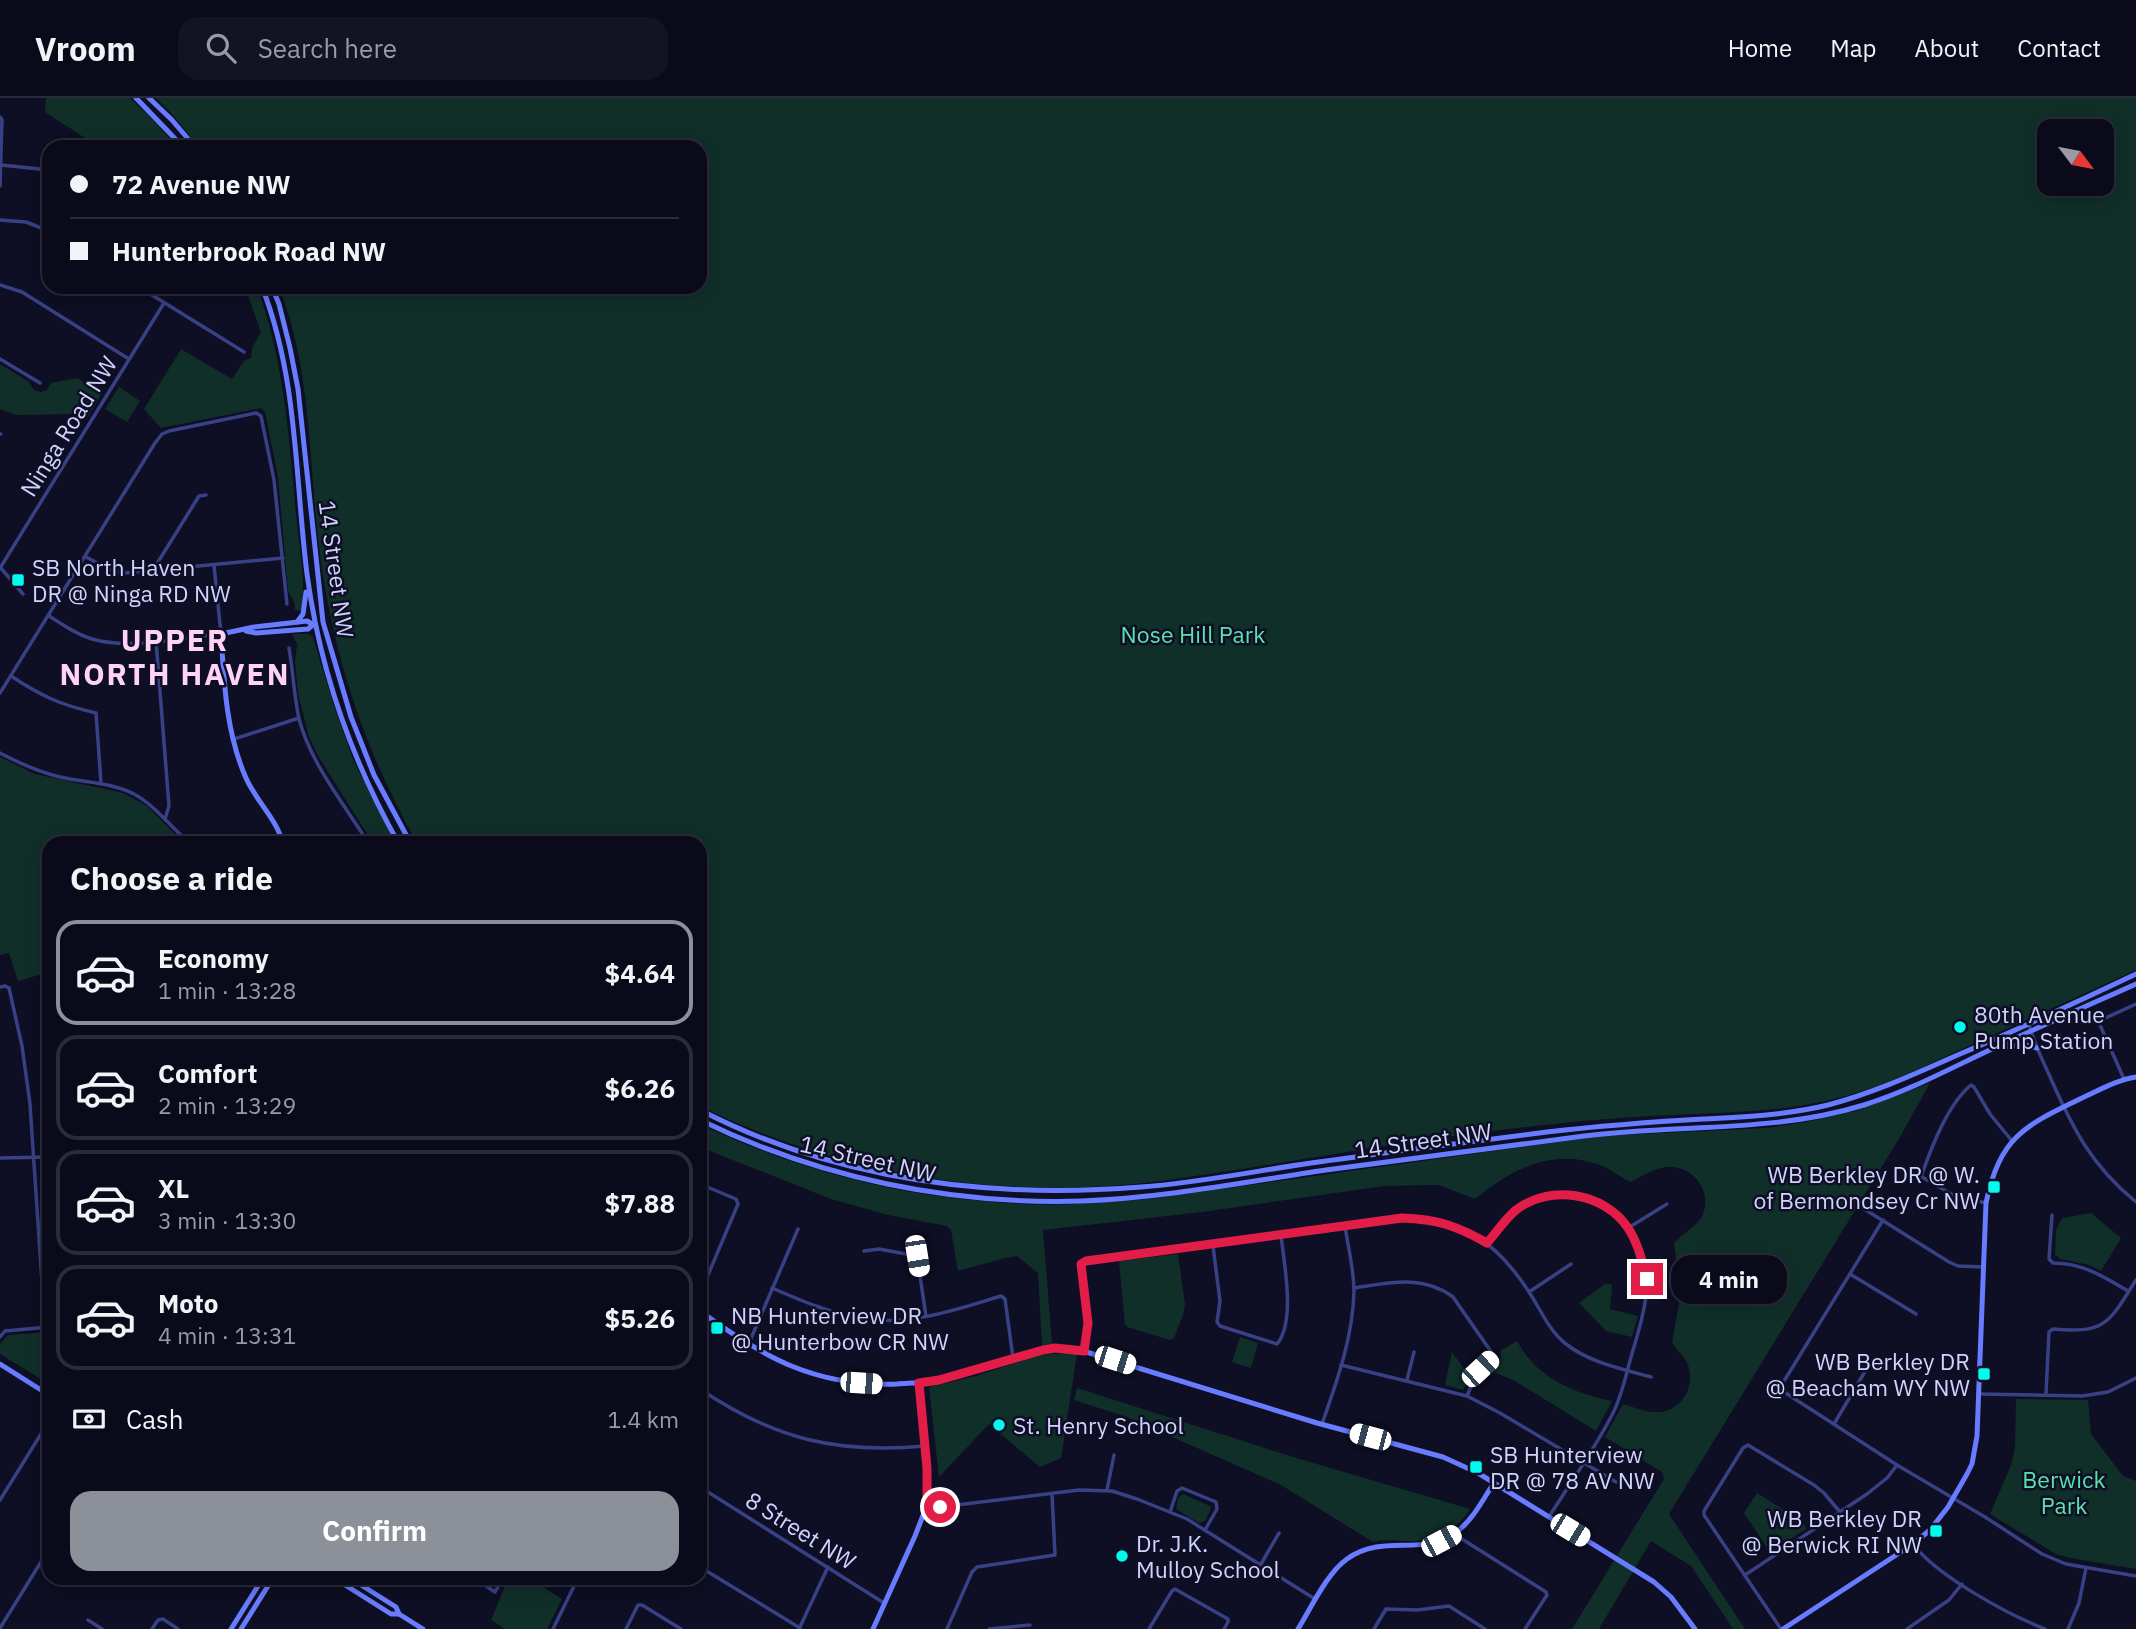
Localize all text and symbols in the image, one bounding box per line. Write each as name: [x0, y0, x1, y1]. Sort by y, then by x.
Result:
search box: [178, 17, 668, 80]
text: Vroom: [35, 27, 136, 70]
icon: search: [202, 29, 240, 67]
text: Search here: [258, 31, 397, 65]
text: Home: [1728, 32, 1792, 64]
text: Map: [1830, 32, 1876, 64]
text: About: [1914, 32, 1979, 64]
text: Contact: [2017, 32, 2101, 64]
north arrow: [2037, 119, 2114, 196]
map controls: [2037, 119, 2114, 196]
text: 72 Avenue NW: [112, 167, 291, 201]
text: Hunterbrook Road NW: [112, 234, 386, 268]
street label: Ninga Road NW: [13, 350, 123, 502]
street label: 14 Street NW: [313, 498, 362, 640]
place label: SB North Haven DR @ Ninga RD NW: [32, 552, 231, 608]
marker: SB North Haven DR @ Ninga RD NW: [10, 572, 26, 588]
park label: Nose Hill Park: [1121, 619, 1265, 649]
district label: UPPER NORTH HAVEN: [59, 620, 291, 693]
text: Choose a ride: [70, 857, 273, 899]
icon: car: [74, 941, 137, 1004]
text: Economy: [158, 941, 269, 975]
text: $4.64: [605, 956, 675, 990]
text: 1 min · 13:28: [158, 975, 296, 1005]
place label: 80th Avenue Pump Station: [1974, 999, 2113, 1055]
marker: 80th Avenue Pump Station: [1952, 1019, 1968, 1035]
icon: car: [74, 1056, 137, 1119]
text: Comfort: [158, 1056, 257, 1090]
text: $6.26: [605, 1071, 675, 1105]
text: 2 min · 13:29: [158, 1090, 296, 1120]
street label: 14 Street NW: [1352, 1115, 1494, 1164]
street label: 14 Street NW: [797, 1128, 939, 1188]
place label: WB Berkley DR @ W. of Bermondsey Cr NW: [1753, 1159, 1980, 1215]
icon: car: [74, 1171, 137, 1234]
text: XL: [158, 1171, 189, 1205]
marker: WB Berkley DR @ W. of Bermondsey Cr NW: [1986, 1179, 2002, 1195]
text: $7.88: [605, 1186, 675, 1220]
text: 3 min · 13:30: [158, 1205, 296, 1235]
car: [904, 1234, 931, 1278]
callout: 4 min: [1672, 1254, 1787, 1304]
route end: [1631, 1263, 1663, 1295]
text: 4 min: [1699, 1264, 1759, 1294]
icon: car: [74, 1286, 137, 1349]
text: Moto: [158, 1286, 218, 1320]
place label: NB Hunterview DR @ Hunterbow CR NW: [731, 1300, 949, 1356]
text: $5.26: [605, 1301, 675, 1335]
text: 4 min · 13:31: [158, 1320, 296, 1350]
marker: NB Hunterview DR @ Hunterbow CR NW: [709, 1320, 725, 1336]
car: [1092, 1344, 1139, 1376]
place label: WB Berkley DR @ Beacham WY NW: [1765, 1346, 1971, 1402]
car: [1458, 1347, 1503, 1391]
marker: WB Berkley DR @ Beacham WY NW: [1976, 1366, 1992, 1382]
car: [840, 1371, 883, 1395]
icon: cash: [70, 1400, 108, 1438]
text: Cash: [126, 1402, 183, 1436]
text: 1.4 km: [608, 1404, 679, 1434]
place label: St. Henry School: [1013, 1410, 1184, 1440]
marker: St. Henry School: [991, 1417, 1007, 1433]
car: [1347, 1421, 1394, 1453]
place label: SB Hunterview DR @ 78 AV NW: [1490, 1439, 1655, 1495]
marker: SB Hunterview DR @ 78 AV NW: [1468, 1459, 1484, 1475]
park label: Berwick Park: [2022, 1464, 2106, 1520]
street label: 8 Street NW: [740, 1484, 862, 1576]
button: Confirm: [70, 1491, 679, 1571]
route start: [924, 1491, 956, 1523]
place label: WB Berkley DR @ Berwick RI NW: [1741, 1503, 1922, 1559]
car: [1547, 1510, 1594, 1550]
car: [1418, 1522, 1465, 1560]
marker: WB Berkley DR @ Berwick RI NW: [1928, 1523, 1944, 1539]
place label: Dr. J.K. Mulloy School: [1136, 1528, 1280, 1584]
marker: Dr. J.K. Mulloy School: [1114, 1548, 1130, 1564]

